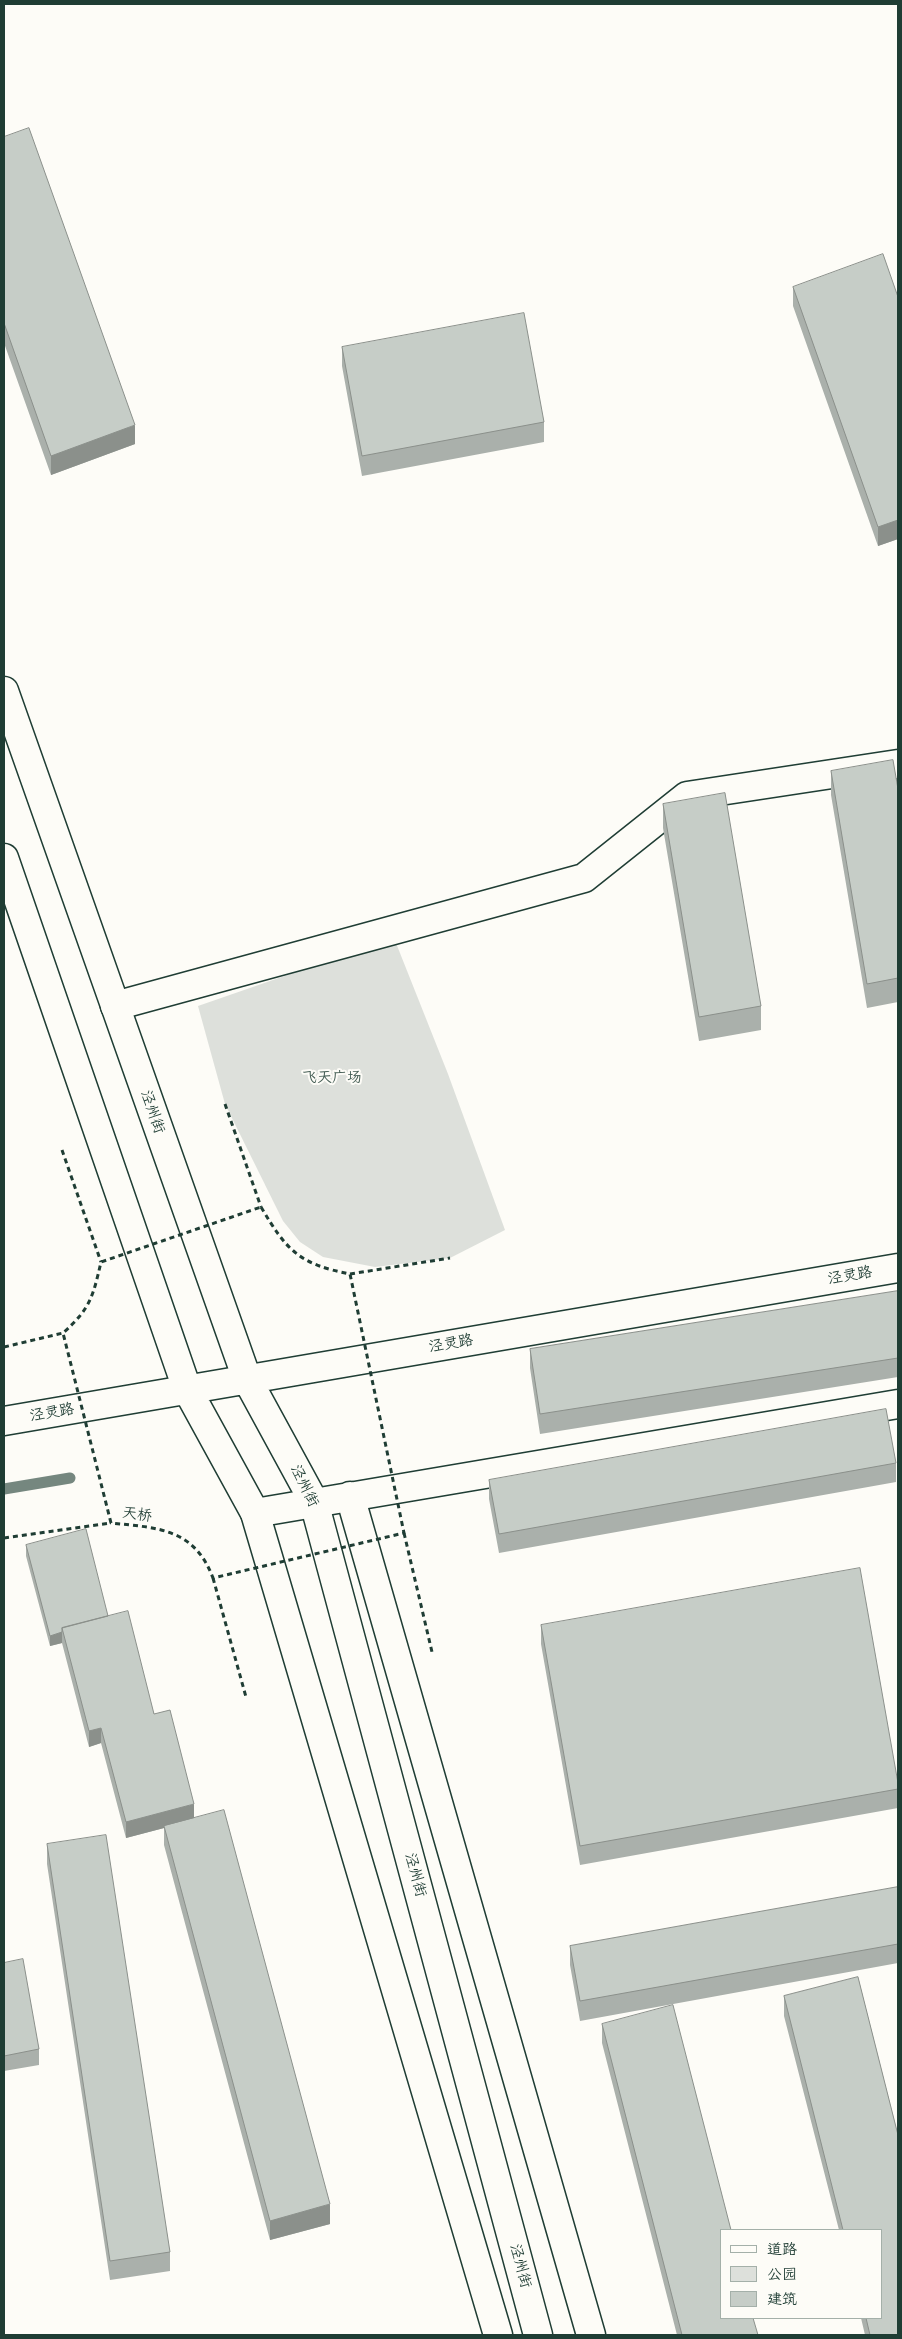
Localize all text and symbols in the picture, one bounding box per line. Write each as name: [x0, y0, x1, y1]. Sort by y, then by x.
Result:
park label: 飞天广场: [302, 1069, 362, 1087]
street label: 泾州街: [136, 1088, 168, 1136]
street label: 泾灵路: [826, 1263, 874, 1289]
street label: 泾灵路: [427, 1331, 475, 1357]
street label: 泾灵路: [28, 1400, 76, 1426]
street label: 泾州街: [286, 1462, 322, 1510]
street label: 天桥: [121, 1504, 153, 1526]
street label: 泾州街: [400, 1851, 430, 1899]
legend: [720, 2229, 882, 2319]
text: 道路: [767, 2240, 797, 2259]
street label: 泾州街: [505, 2242, 535, 2290]
text: 公园: [767, 2265, 797, 2284]
text: 建筑: [767, 2290, 797, 2309]

